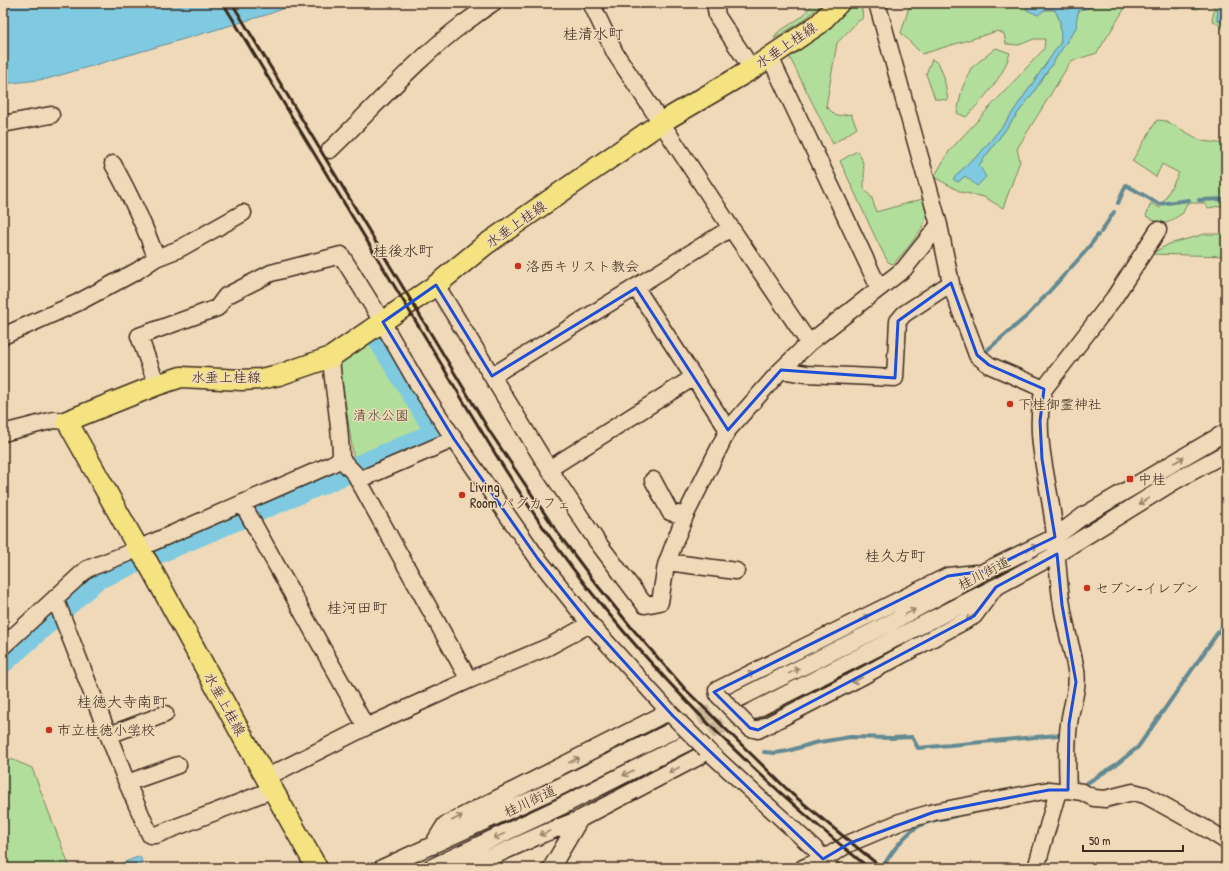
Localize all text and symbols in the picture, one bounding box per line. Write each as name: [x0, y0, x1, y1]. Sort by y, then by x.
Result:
street label: 水垂上桂線: [751, 17, 820, 72]
district label: 桂清水町: [563, 23, 624, 44]
street label: 水垂上桂線: [482, 196, 550, 251]
district label: 桂後水町: [373, 240, 434, 261]
place label: 洛西キリスト教会: [526, 256, 639, 275]
marker: 洛西キリスト教会: [513, 261, 523, 271]
street label: 水垂上桂線: [191, 367, 261, 386]
place label: 下桂御霊神社: [1018, 394, 1102, 413]
marker: 下桂御霊神社: [1005, 399, 1015, 409]
park label: 清水公園: [353, 405, 409, 424]
one-way arrow: [1173, 455, 1185, 463]
place label: 中桂: [1138, 469, 1166, 488]
marker: 中桂: [1125, 474, 1135, 484]
place label: Living Room パグカフェ: [470, 477, 570, 512]
marker: Living Room パグカフェ: [457, 490, 467, 500]
one-way arrow: [1138, 497, 1150, 505]
one-way arrow: [1026, 544, 1038, 551]
district label: 桂久方町: [865, 545, 926, 566]
street label: 桂川街道: [955, 551, 1013, 594]
place label: セブン-イレブン: [1095, 578, 1199, 597]
marker: セブン-イレブン: [1082, 583, 1092, 593]
district label: 桂河田町: [327, 597, 388, 618]
one-way arrow: [904, 608, 916, 616]
one-way arrow: [858, 613, 870, 621]
one-way arrow: [965, 613, 976, 621]
one-way arrow: [787, 667, 799, 674]
street label: 水垂上桂線: [200, 669, 251, 739]
one-way arrow: [742, 671, 754, 678]
one-way arrow: [851, 676, 863, 684]
district label: 桂徳大寺南町: [77, 691, 168, 712]
place label: 市立桂徳小学校: [57, 720, 155, 739]
marker: 市立桂徳小学校: [44, 725, 54, 735]
one-way arrow: [567, 756, 579, 763]
one-way arrow: [668, 767, 680, 774]
one-way arrow: [622, 770, 634, 777]
street label: 桂川街道: [500, 780, 559, 821]
one-way arrow: [451, 814, 463, 822]
scale bar: [1083, 827, 1183, 853]
one-way arrow: [539, 830, 551, 838]
text: 50 m: [1089, 832, 1110, 849]
one-way arrow: [493, 833, 505, 840]

